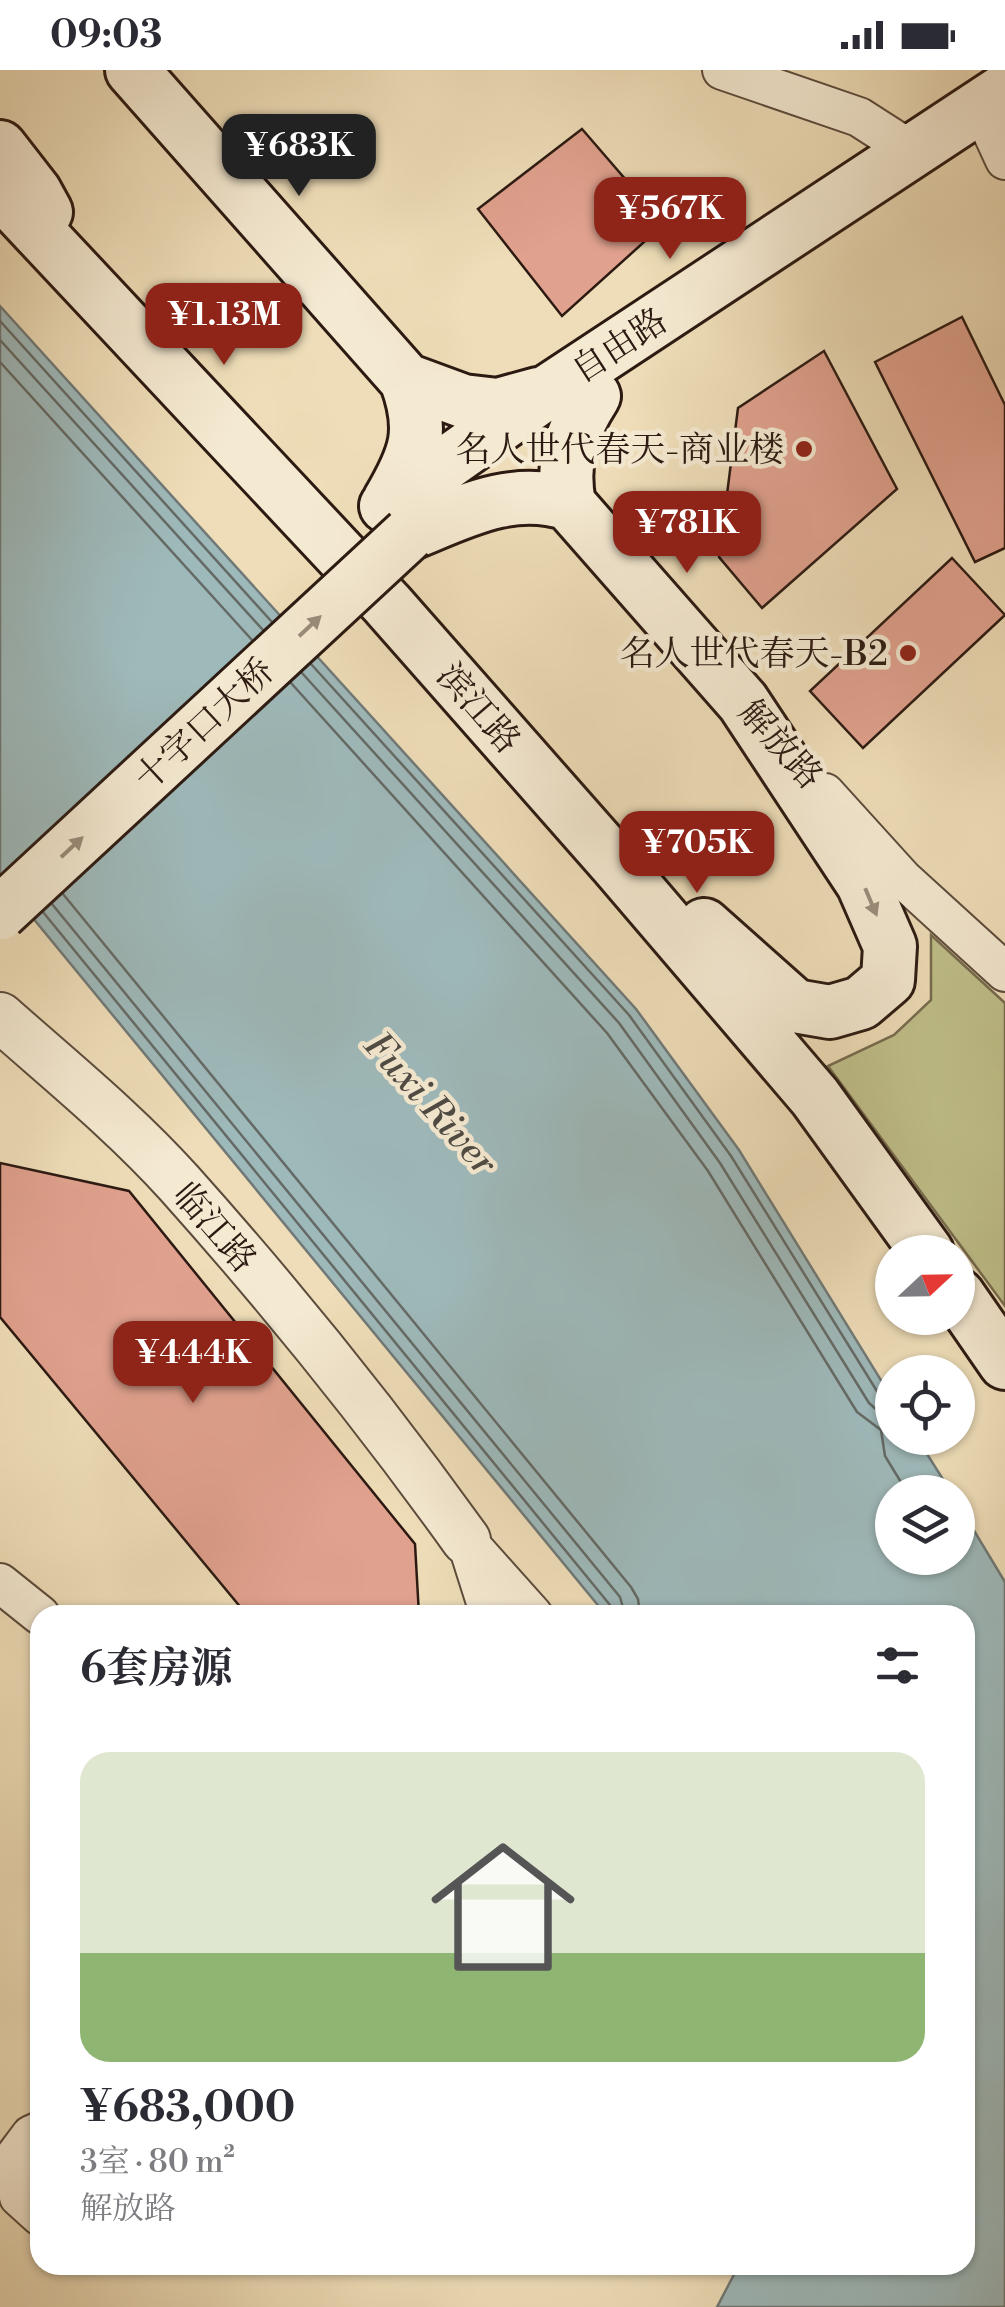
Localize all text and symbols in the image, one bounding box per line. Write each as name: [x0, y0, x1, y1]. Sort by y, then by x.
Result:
text: 09:03: [50, 12, 162, 59]
pin: ¥683K: [229, 114, 369, 199]
text: ¥683K: [244, 126, 354, 166]
pin: ¥567K: [600, 177, 740, 262]
text: ¥567K: [616, 189, 724, 229]
pin: ¥1.13M: [143, 283, 305, 368]
text: ¥1.13M: [167, 295, 281, 335]
street label: 自由路: [564, 300, 676, 393]
place label: 名人世代春天-商业楼: [455, 429, 784, 472]
marker: 名人世代春天-商业楼: [793, 438, 815, 460]
pin: ¥781K: [617, 491, 757, 576]
text: ¥781K: [635, 503, 739, 543]
one-way arrow: [298, 615, 322, 638]
place label: 名人世代春天-B2: [620, 633, 888, 676]
marker: 名人世代春天-B2: [897, 642, 919, 664]
street label: 十字口大桥: [126, 650, 284, 801]
street label: 滨江路: [427, 655, 529, 763]
street label: 解放路: [729, 692, 831, 798]
pin: ¥705K: [627, 811, 767, 896]
text: ¥705K: [641, 823, 753, 863]
one-way arrow: [59, 836, 83, 859]
one-way arrow: [863, 887, 879, 917]
water label: Fuxi River: [353, 1023, 507, 1186]
street label: 临江路: [163, 1174, 265, 1282]
north arrow: [875, 1235, 975, 1335]
map controls: [875, 1235, 975, 1575]
pin: ¥444K: [123, 1321, 263, 1406]
text: ¥444K: [135, 1333, 251, 1373]
button: locate: [875, 1355, 975, 1455]
button: layers: [875, 1475, 975, 1575]
icon: filters: [870, 1638, 925, 1693]
text: 6套房源: [80, 1643, 232, 1696]
icon: home: [413, 1817, 593, 1997]
text: ¥683,000: [80, 2082, 295, 2135]
text: 3室 · 80 m²: [80, 2142, 235, 2182]
text: 解放路: [80, 2189, 176, 2229]

